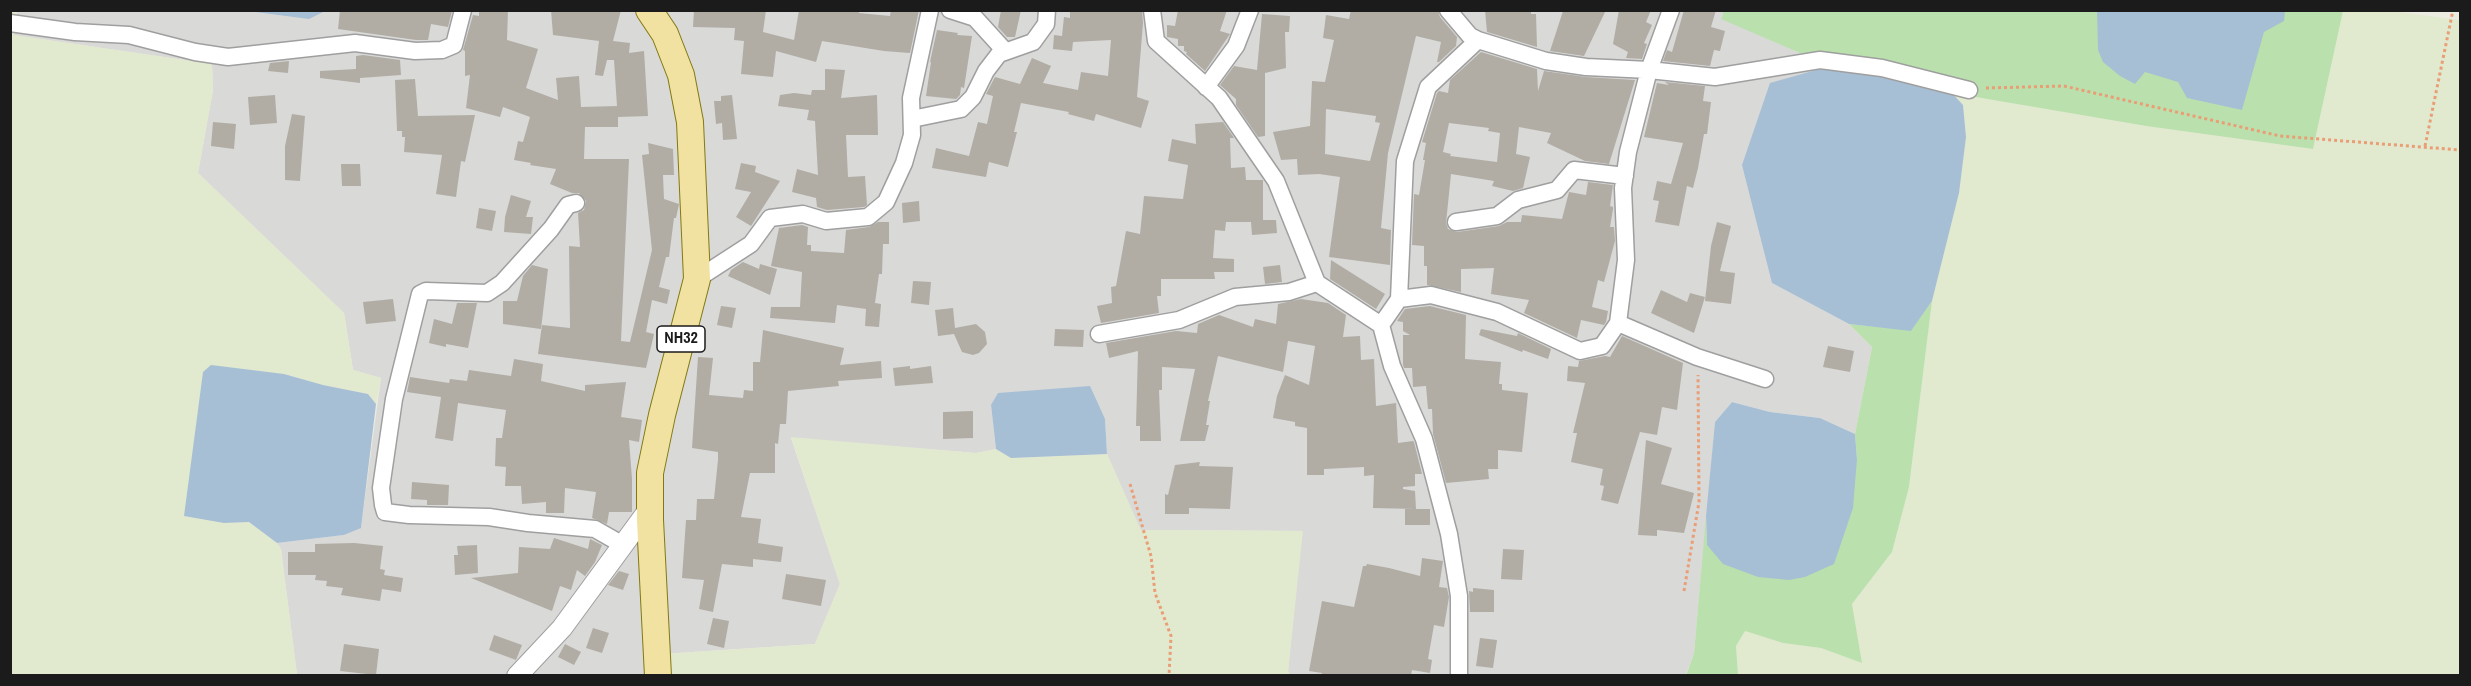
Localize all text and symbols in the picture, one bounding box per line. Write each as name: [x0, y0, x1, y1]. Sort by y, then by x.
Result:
road number: NH32: [657, 326, 705, 352]

